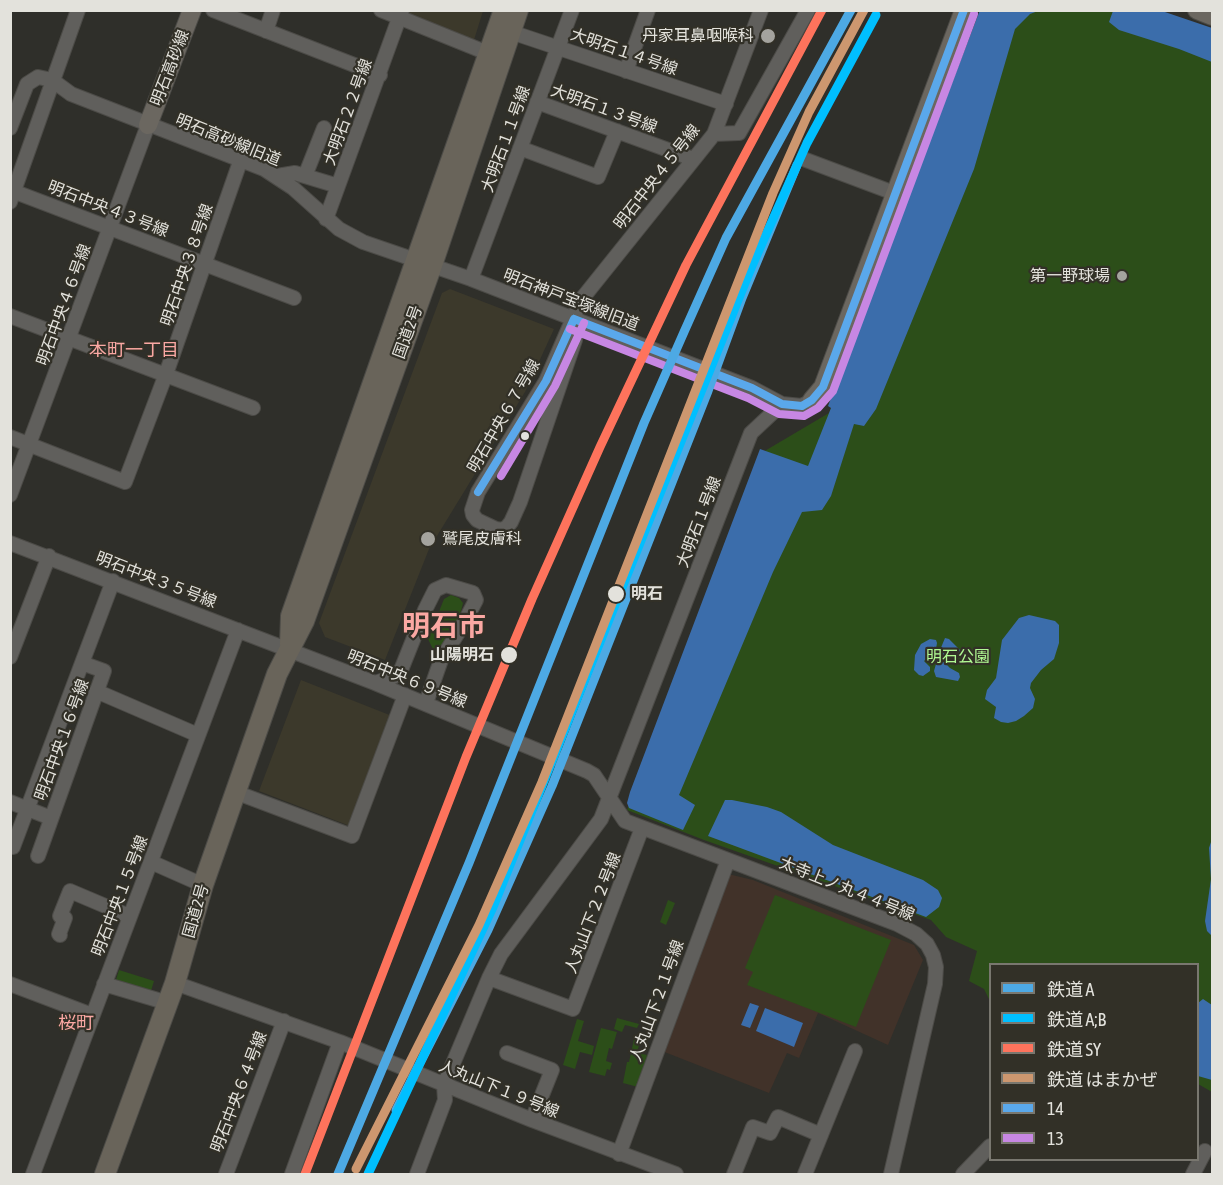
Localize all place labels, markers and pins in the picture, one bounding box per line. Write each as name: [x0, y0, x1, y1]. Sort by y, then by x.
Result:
place label: 丹家耳鼻咽喉科: [642, 26, 754, 46]
marker: 丹家耳鼻咽喉科: [759, 27, 777, 45]
place label: 第一野球場: [1030, 266, 1110, 286]
marker: 第一野球場: [1115, 269, 1129, 283]
unlabelled marker: [519, 430, 531, 442]
place label: 鷲尾皮膚科: [442, 529, 522, 549]
marker: 鷲尾皮膚科: [419, 530, 437, 548]
marker: 明石: [606, 584, 626, 604]
place label: 明石: [631, 584, 663, 604]
place label: 山陽明石: [430, 645, 494, 665]
marker: 山陽明石: [499, 645, 519, 665]

